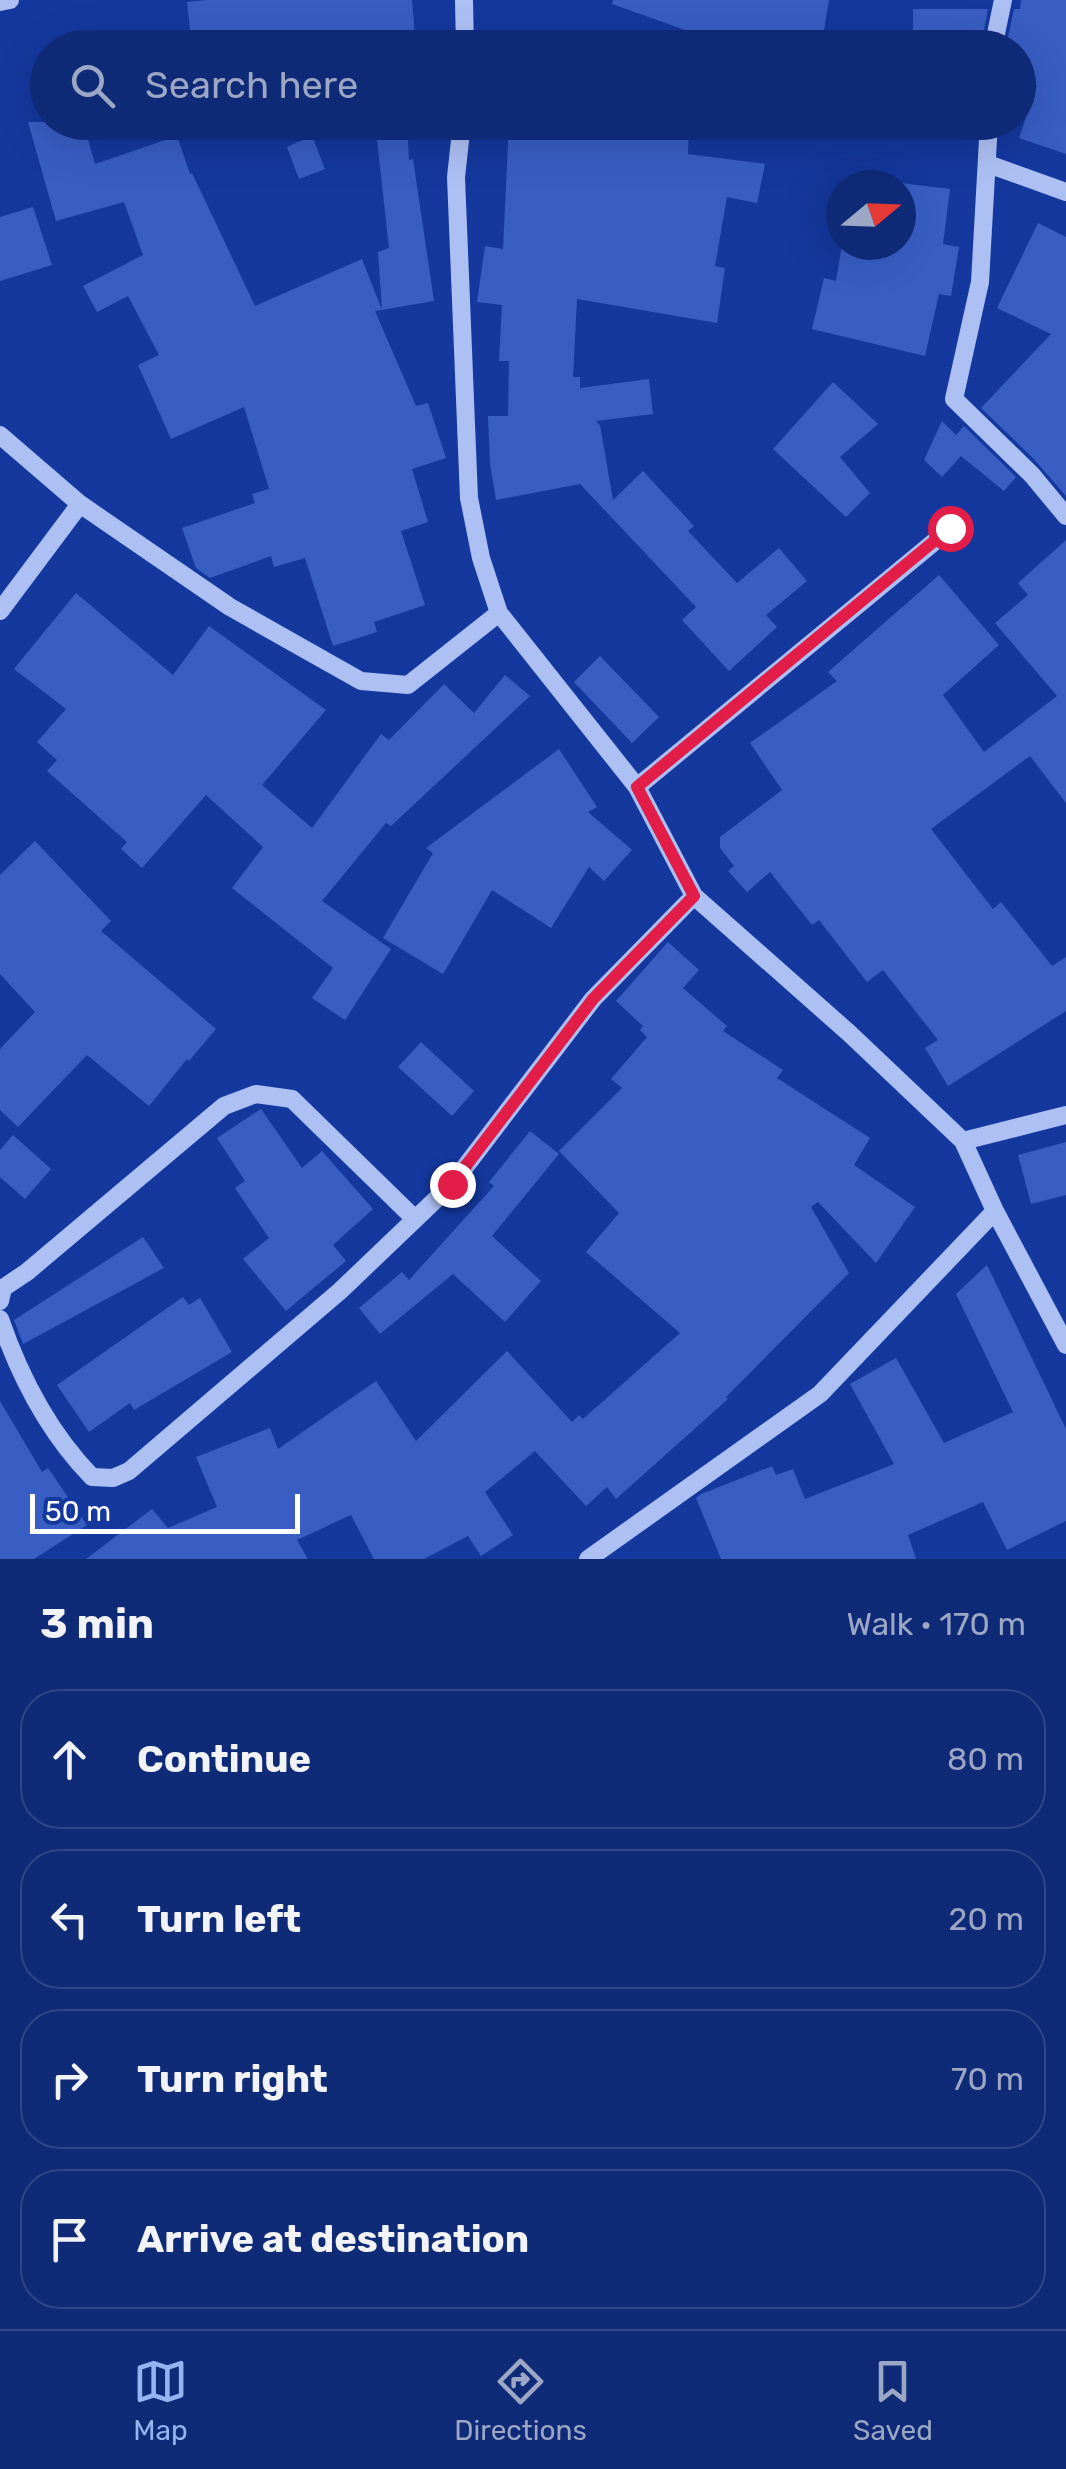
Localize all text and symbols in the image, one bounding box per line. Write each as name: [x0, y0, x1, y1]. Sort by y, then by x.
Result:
search box: [30, 30, 1036, 140]
icon: search: [65, 58, 120, 113]
text: Search here: [145, 62, 358, 108]
north arrow: [826, 170, 916, 260]
route start: [928, 506, 974, 552]
route end: [430, 1162, 476, 1208]
scale bar: [30, 1489, 300, 1534]
text: 50 m: [45, 1495, 111, 1528]
text: 3 min: [40, 1599, 154, 1649]
text: Walk · 170 m: [846, 1605, 1026, 1643]
icon: ahead: [42, 1732, 97, 1787]
text: Continue: [137, 1736, 311, 1782]
text: 80 m: [947, 1740, 1024, 1778]
icon: left: [42, 1892, 97, 1947]
text: Turn left: [137, 1896, 301, 1942]
text: 20 m: [949, 1900, 1024, 1938]
icon: right: [42, 2052, 97, 2107]
text: Turn right: [137, 2056, 328, 2102]
text: 70 m: [951, 2060, 1024, 2098]
icon: arrive: [42, 2212, 97, 2267]
text: Arrive at destination: [137, 2216, 529, 2262]
tab: Map: [133, 2354, 188, 2447]
tab: Directions: [454, 2354, 587, 2447]
tab: Saved: [853, 2354, 933, 2447]

